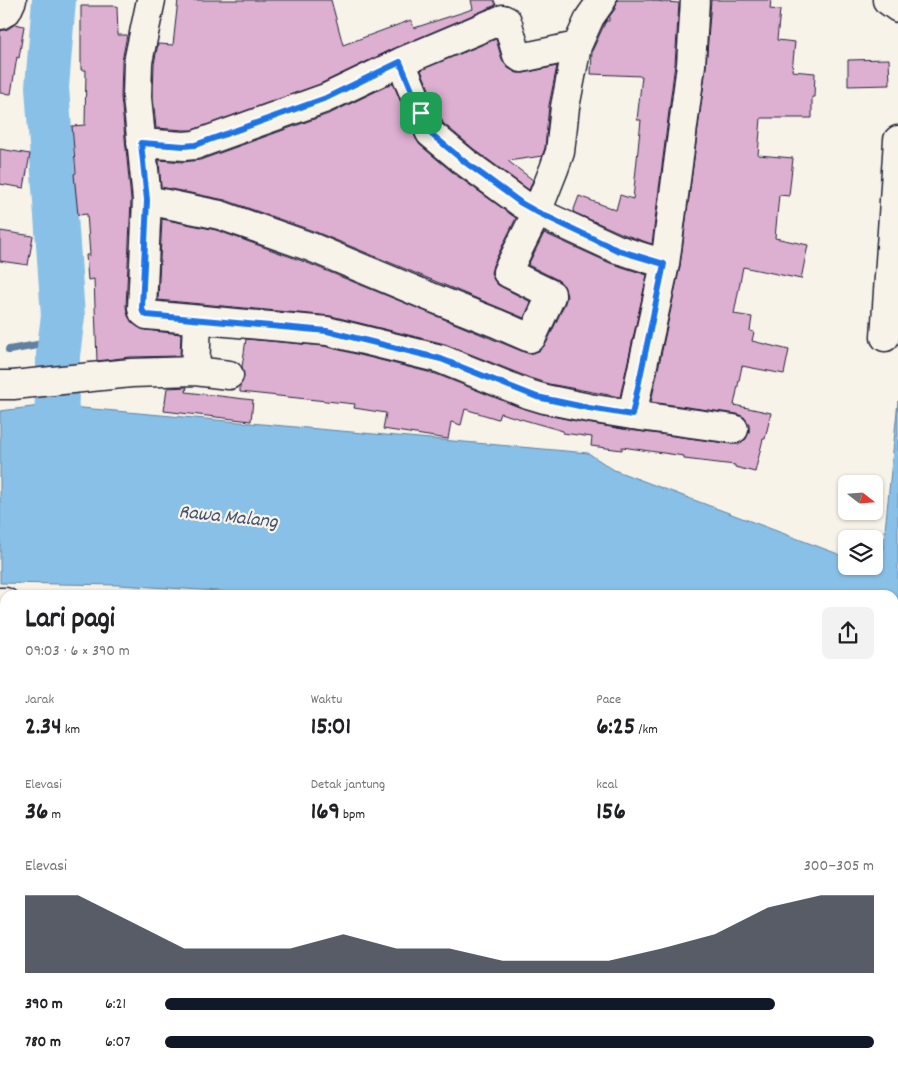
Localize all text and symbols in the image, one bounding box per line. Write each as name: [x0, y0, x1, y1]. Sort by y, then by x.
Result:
pin: [400, 92, 442, 134]
icon: arrive: [407, 99, 435, 127]
north arrow: [838, 475, 882, 520]
map controls: [838, 475, 883, 575]
water label: Rawa Malang: [177, 499, 280, 537]
button: layers: [838, 530, 883, 575]
text: Lari pagi: [25, 601, 115, 641]
button: share: [822, 607, 874, 659]
text: 09:03 · 6 × 390 m: [25, 640, 130, 663]
text: Jarak: [25, 690, 54, 710]
text: Waktu: [311, 690, 342, 710]
text: Pace: [596, 690, 621, 710]
text: 2.34: [25, 710, 62, 746]
text: 15:01: [311, 710, 351, 746]
text: 6:25: [596, 710, 635, 746]
text: km: [62, 720, 80, 740]
text: /km: [635, 720, 658, 740]
text: Elevasi: [25, 775, 62, 795]
text: Detak jantung: [311, 775, 385, 795]
text: kcal: [596, 775, 618, 795]
text: 36: [25, 795, 48, 831]
text: 169: [311, 795, 340, 831]
text: 156: [596, 795, 626, 831]
text: m: [48, 805, 61, 825]
text: bpm: [340, 805, 365, 825]
text: Elevasi: [25, 855, 67, 878]
text: 300–305 m: [804, 855, 874, 878]
text: 390 m: [25, 993, 63, 1016]
text: 6:21: [105, 993, 126, 1016]
text: 780 m: [25, 1031, 61, 1054]
text: 6:07: [105, 1031, 130, 1054]

